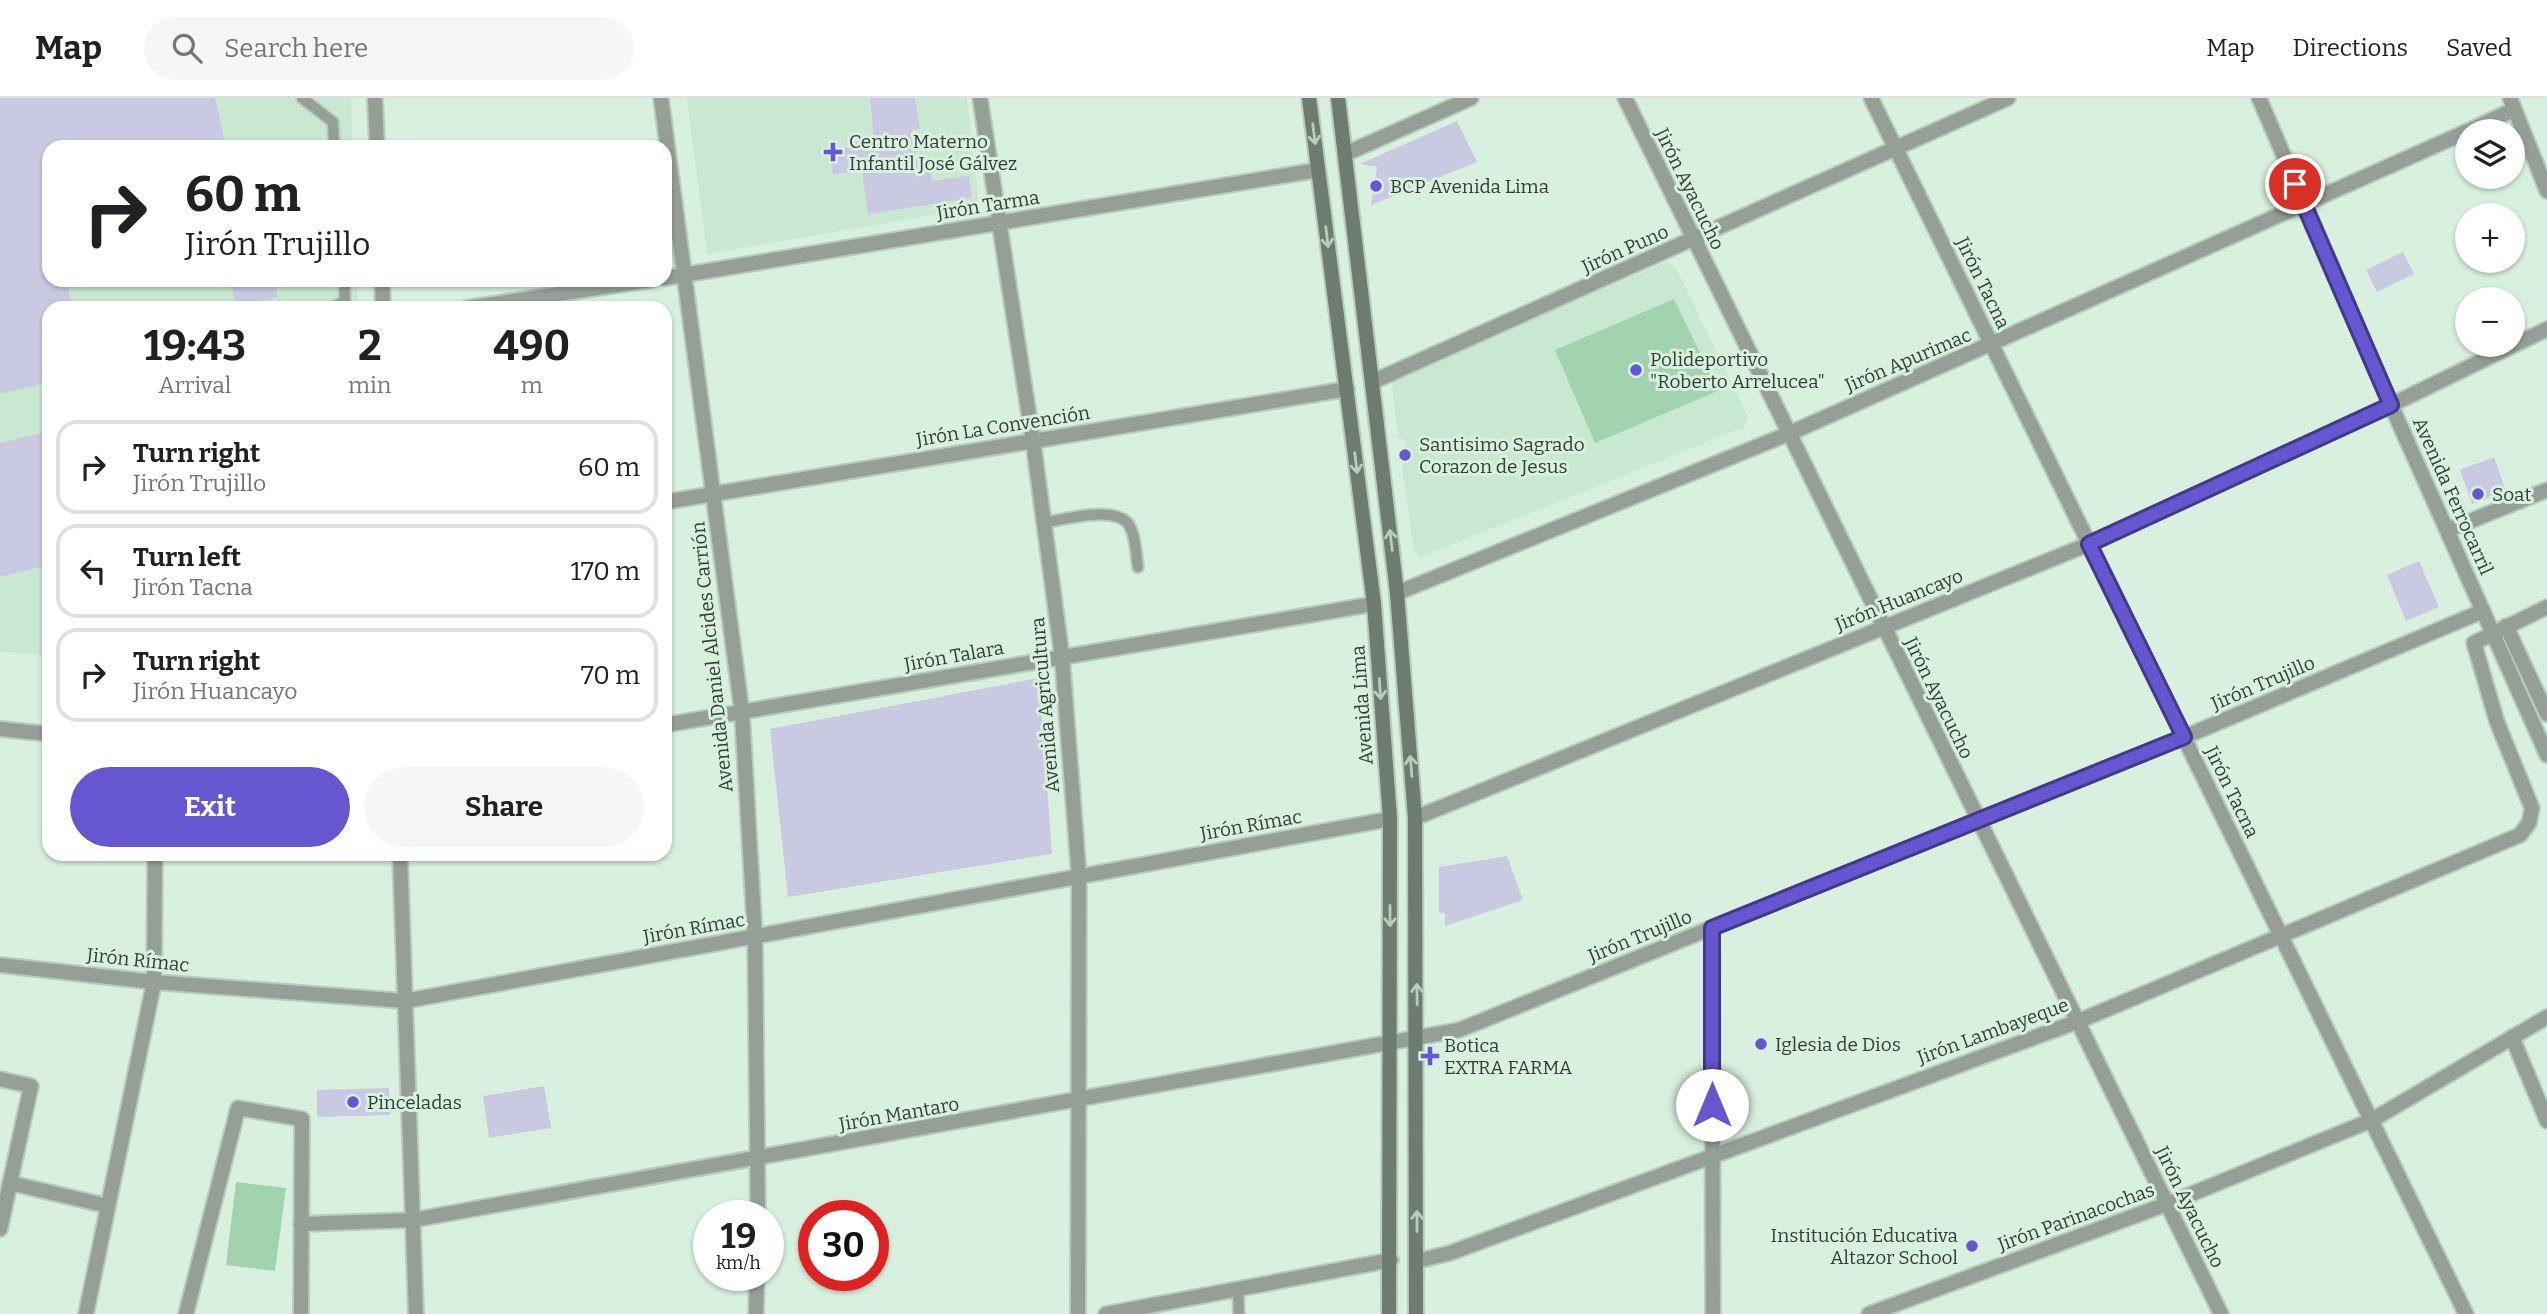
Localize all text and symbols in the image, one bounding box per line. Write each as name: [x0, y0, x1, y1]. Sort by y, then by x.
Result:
search box: [144, 17, 634, 80]
text: Map: [35, 28, 102, 68]
icon: search: [168, 29, 206, 67]
text: Search here: [224, 33, 368, 64]
text: Map: [2206, 34, 2255, 62]
text: Directions: [2293, 34, 2408, 62]
text: Saved: [2446, 34, 2512, 62]
map controls: [2455, 119, 2525, 357]
button: layers: [2455, 119, 2525, 189]
one-way arrow: [1307, 122, 1320, 145]
street label: Jirón Ayacucho: [1650, 123, 1729, 254]
place label: Centro Materno Infantil José Gálvez: [849, 130, 1017, 175]
marker: Centro Materno Infantil José Gálvez: [823, 142, 843, 162]
pin: [2265, 154, 2325, 214]
text: 60 m: [185, 165, 301, 224]
icon: arrive: [2276, 165, 2314, 203]
icon: right: [70, 168, 161, 259]
place label: BCP Avenida Lima: [1390, 175, 1550, 198]
marker: BCP Avenida Lima: [1368, 178, 1384, 194]
street label: Jirón Tarma: [934, 185, 1042, 225]
button: +: [2455, 203, 2525, 273]
street label: Jirón Puno: [1577, 220, 1672, 279]
text: Jirón Trujillo: [185, 225, 370, 263]
one-way arrow: [1320, 225, 1333, 248]
street label: Jirón Tacna: [1951, 233, 2015, 333]
button: −: [2455, 287, 2525, 357]
text: 19:43: [144, 321, 246, 371]
text: 2: [358, 321, 382, 371]
text: 490: [493, 321, 570, 371]
street label: Jirón Apurimac: [1840, 323, 1975, 397]
place label: Polideportivo "Roberto Arrelucea": [1650, 348, 1825, 393]
marker: Polideportivo "Roberto Arrelucea": [1628, 362, 1644, 378]
text: Arrival: [159, 371, 231, 399]
text: min: [348, 371, 391, 399]
text: m: [521, 371, 543, 399]
street label: Jirón La Convención: [914, 401, 1091, 451]
street label: Avenida Ferrocarril: [2408, 414, 2498, 578]
place label: Santisimo Sagrado Corazon de Jesus: [1419, 433, 1585, 478]
text: Turn right: [133, 438, 260, 469]
marker: Santisimo Sagrado Corazon de Jesus: [1397, 447, 1413, 463]
icon: right: [74, 448, 112, 486]
one-way arrow: [1350, 451, 1363, 474]
text: 60 m: [578, 452, 640, 483]
text: Jirón Trujillo: [133, 469, 266, 497]
place label: Soat: [2492, 483, 2531, 506]
marker: Soat: [2470, 486, 2486, 502]
street label: Avenida Daniel Alcides Carrión: [686, 521, 738, 793]
one-way arrow: [1384, 529, 1397, 552]
text: Turn left: [133, 542, 241, 573]
icon: left: [74, 552, 112, 590]
text: 170 m: [570, 556, 640, 587]
street label: Jirón Huancayo: [1831, 564, 1966, 636]
text: Jirón Tacna: [133, 573, 253, 601]
street label: Avenida Agricultura: [1026, 616, 1064, 794]
street label: Jirón Ayacucho: [1899, 632, 1978, 763]
street label: Jirón Talara: [901, 636, 1006, 676]
street label: Avenida Lima: [1346, 644, 1378, 766]
text: Turn right: [133, 646, 260, 677]
street label: Jirón Trujillo: [2207, 651, 2318, 715]
icon: right: [74, 656, 112, 694]
text: 70 m: [581, 660, 640, 691]
text: Jirón Huancayo: [133, 677, 297, 705]
one-way arrow: [1374, 677, 1387, 700]
street label: Jirón Tacna: [2200, 742, 2264, 842]
one-way arrow: [1404, 756, 1417, 778]
button: Exit: [70, 767, 350, 847]
button: Share: [364, 767, 644, 847]
street label: Jirón Rímac: [1197, 805, 1304, 845]
one-way arrow: [1383, 904, 1397, 927]
street label: Jirón Trujillo: [1584, 905, 1695, 968]
street label: Jirón Rímac: [640, 908, 747, 948]
street label: Jirón Rímac: [85, 943, 191, 977]
one-way arrow: [1410, 983, 1424, 1006]
street label: Jirón Lambayeque: [1913, 993, 2072, 1069]
place label: Iglesia de Dios: [1775, 1033, 1901, 1056]
place label: Botica EXTRA FARMA: [1444, 1034, 1573, 1079]
marker: Iglesia de Dios: [1753, 1036, 1769, 1052]
marker: Botica EXTRA FARMA: [1422, 1048, 1438, 1064]
position arrow: [1675, 1068, 1749, 1142]
place label: Pinceladas: [367, 1091, 462, 1114]
street label: Jirón Mantaro: [836, 1092, 961, 1136]
marker: Pinceladas: [345, 1094, 361, 1110]
street label: Jirón Ayacucho: [2150, 1141, 2229, 1272]
street label: Jirón Parinacochas: [1994, 1178, 2158, 1256]
speed limit sign: 30: [798, 1200, 889, 1291]
one-way arrow: [1410, 1210, 1424, 1233]
text: 19: [721, 1215, 756, 1257]
place label: Institución Educativa Altazor School: [1771, 1224, 1959, 1269]
marker: Institución Educativa Altazor School: [1964, 1238, 1980, 1254]
text: km/h: [716, 1252, 761, 1274]

